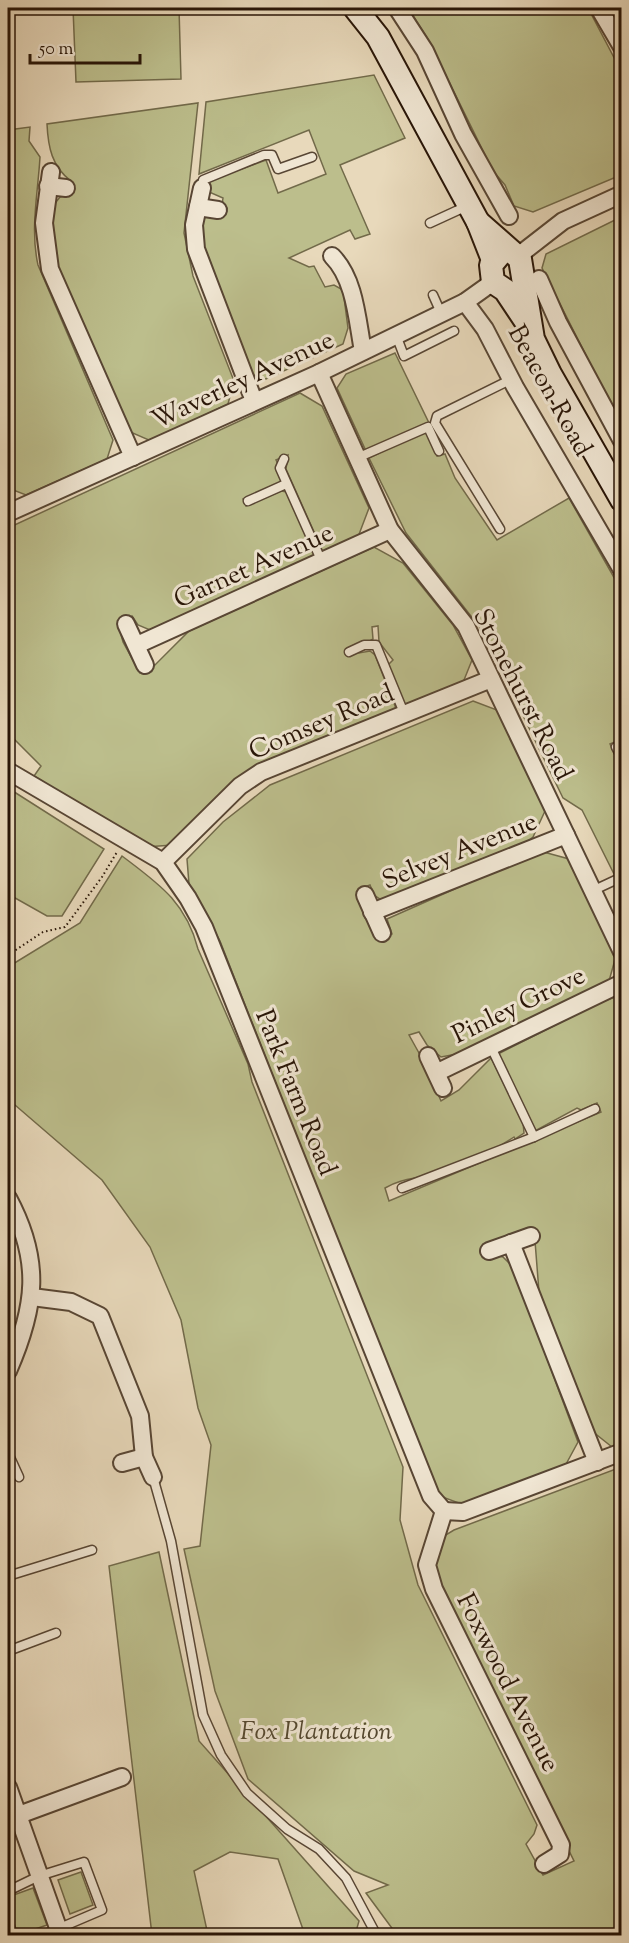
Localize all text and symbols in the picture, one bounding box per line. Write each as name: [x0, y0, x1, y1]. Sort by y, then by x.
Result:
scale bar: [30, 27, 140, 65]
text: 50 m: [38, 37, 74, 63]
street label: Beacon Road: [497, 319, 600, 464]
street label: Waverley Avenue: [146, 323, 340, 440]
street label: Garnet Avenue: [168, 516, 340, 619]
street label: Stonehurst Road: [462, 603, 581, 788]
street label: Comsey Road: [243, 676, 401, 771]
street label: Selvey Avenue: [377, 804, 543, 900]
street label: Pinley Grove: [446, 958, 592, 1054]
street label: Park Farm Road: [245, 1004, 345, 1182]
street label: Foxwood Avenue: [446, 1587, 568, 1779]
park label: Fox Plantation: [240, 1714, 392, 1751]

